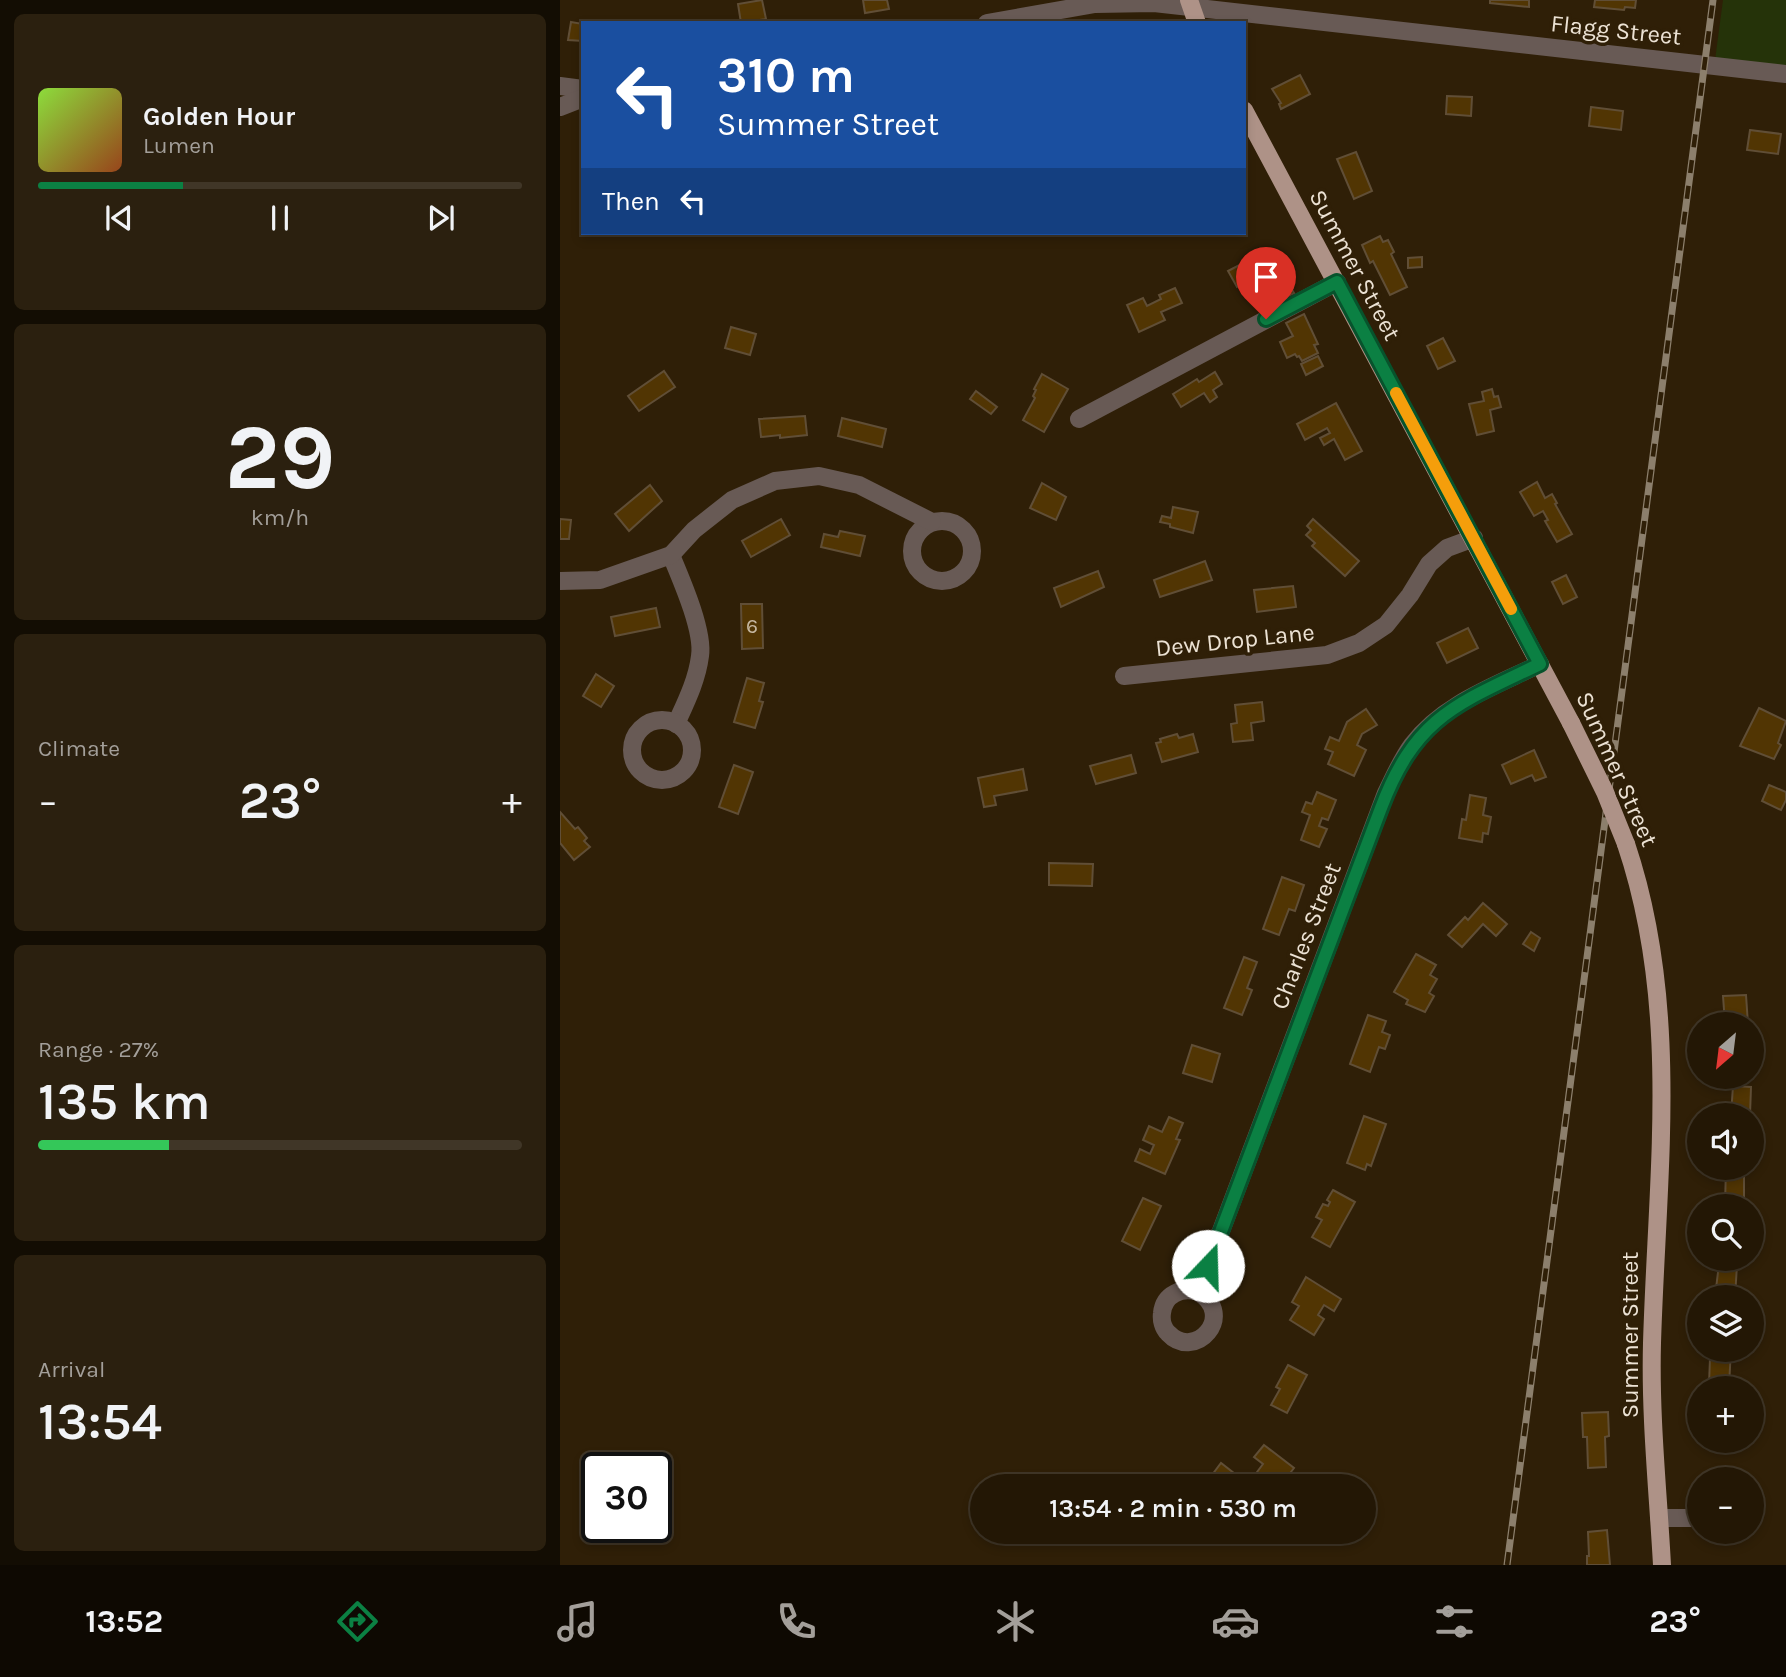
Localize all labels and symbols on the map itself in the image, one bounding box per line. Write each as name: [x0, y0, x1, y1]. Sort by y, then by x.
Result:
street label: Flagg Street: [1549, 9, 1683, 51]
street label: Summer Street: [1304, 185, 1406, 345]
pin: [1236, 247, 1296, 319]
house number: 6: [746, 614, 758, 638]
street label: Dew Drop Lane: [1154, 618, 1316, 662]
street label: Summer Street: [1570, 687, 1664, 851]
street label: Charles Street: [1265, 859, 1347, 1013]
north arrow: [1687, 1012, 1764, 1088]
position arrow: [1171, 1229, 1245, 1303]
street label: Summer Street: [1616, 1252, 1644, 1418]
speed limit sign: 30: [581, 1452, 672, 1543]

